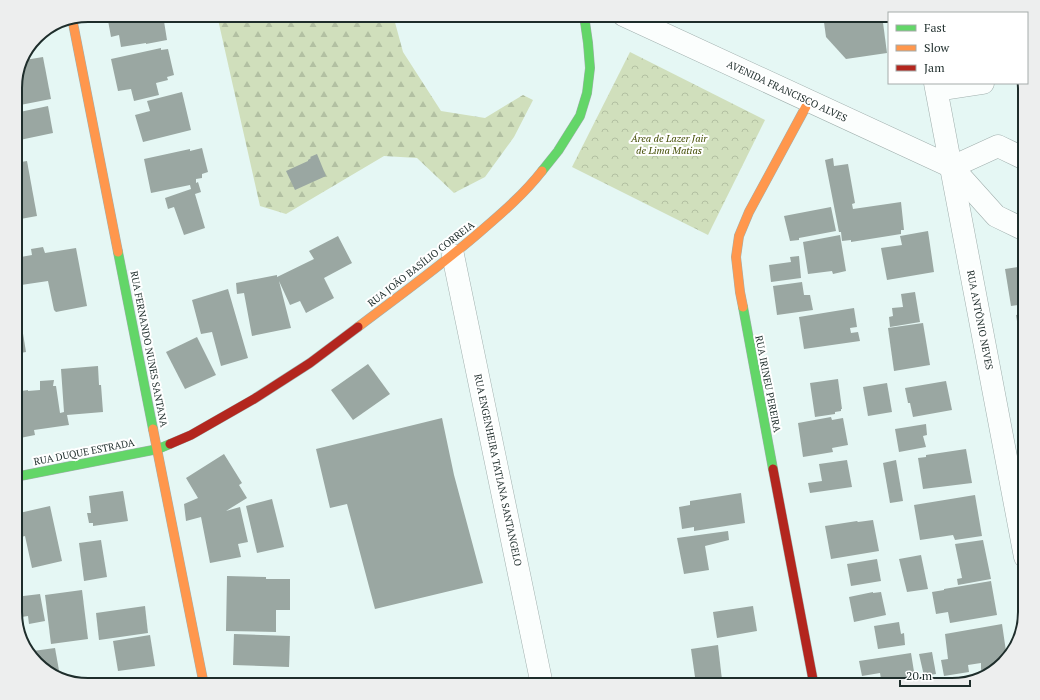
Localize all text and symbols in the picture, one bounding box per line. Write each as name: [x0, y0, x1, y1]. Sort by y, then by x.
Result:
legend: [888, 12, 1028, 84]
text: Fast: [924, 20, 947, 35]
text: Slow: [924, 40, 950, 55]
street label: AVENIDA FRANCISCO ALVES: [725, 57, 849, 125]
text: Jam: [924, 60, 945, 75]
park label: Área de Lazer Jair de Lima Matias: [630, 132, 708, 157]
street label: RUA JOÃO BASÍLIO CORREIA: [365, 218, 477, 310]
street label: RUA ANTÔNIO NEVES: [964, 269, 996, 371]
street label: RUA FERNANDO NUNES SANTANA: [127, 270, 171, 428]
street label: RUA IRINEU PEREIRA: [752, 334, 784, 434]
street label: RUA ENGENHEIRA TATIANA SANTANGELO: [471, 373, 525, 567]
street label: RUA DUQUE ESTRADA: [33, 436, 136, 468]
scale bar: [900, 662, 970, 688]
text: 20 m: [906, 668, 933, 683]

